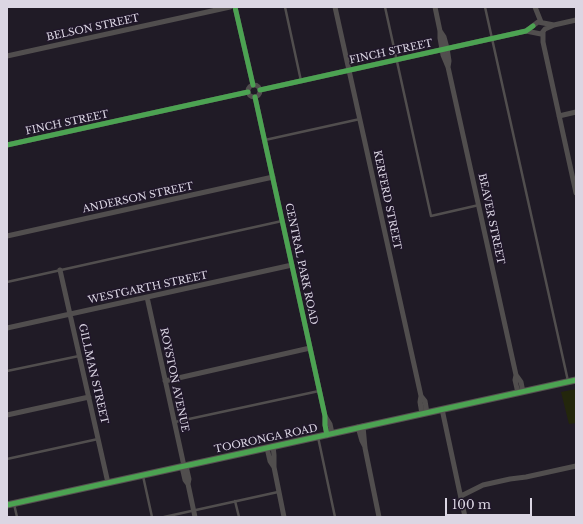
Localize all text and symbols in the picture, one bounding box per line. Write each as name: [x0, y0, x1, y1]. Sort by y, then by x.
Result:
street label: BELSON STREET: [45, 12, 141, 44]
street label: FINCH STREET: [348, 37, 434, 67]
street label: FINCH STREET: [24, 108, 110, 138]
street label: KERFERD STREET: [371, 149, 403, 251]
street label: BEAVER STREET: [476, 173, 506, 265]
street label: ANDERSON STREET: [81, 180, 195, 216]
street label: CENTRAL PARK ROAD: [282, 202, 320, 326]
street label: WESTGARTH STREET: [87, 269, 209, 307]
street label: GILLMAN STREET: [76, 323, 110, 425]
street label: ROYSTON AVENUE: [157, 327, 191, 433]
street label: TOORONGA ROAD: [213, 422, 319, 456]
scale bar: [447, 490, 534, 516]
text: 100 m: [452, 497, 491, 512]

